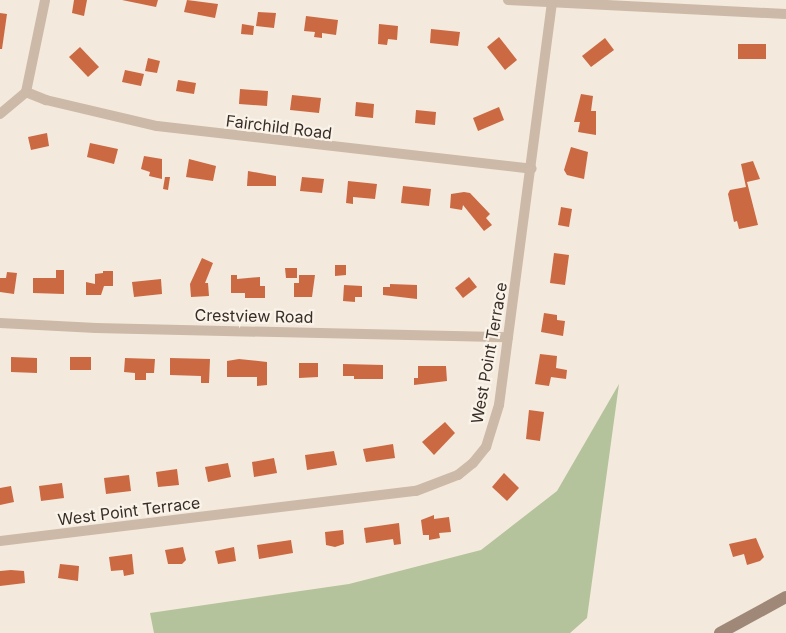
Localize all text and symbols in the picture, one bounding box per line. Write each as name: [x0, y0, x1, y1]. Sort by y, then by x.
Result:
street label: Fairchild Road: [225, 111, 333, 143]
street label: West Point Terrace: [467, 281, 511, 425]
street label: Crestview Road: [194, 305, 314, 327]
street label: West Point Terrace: [57, 493, 201, 529]

